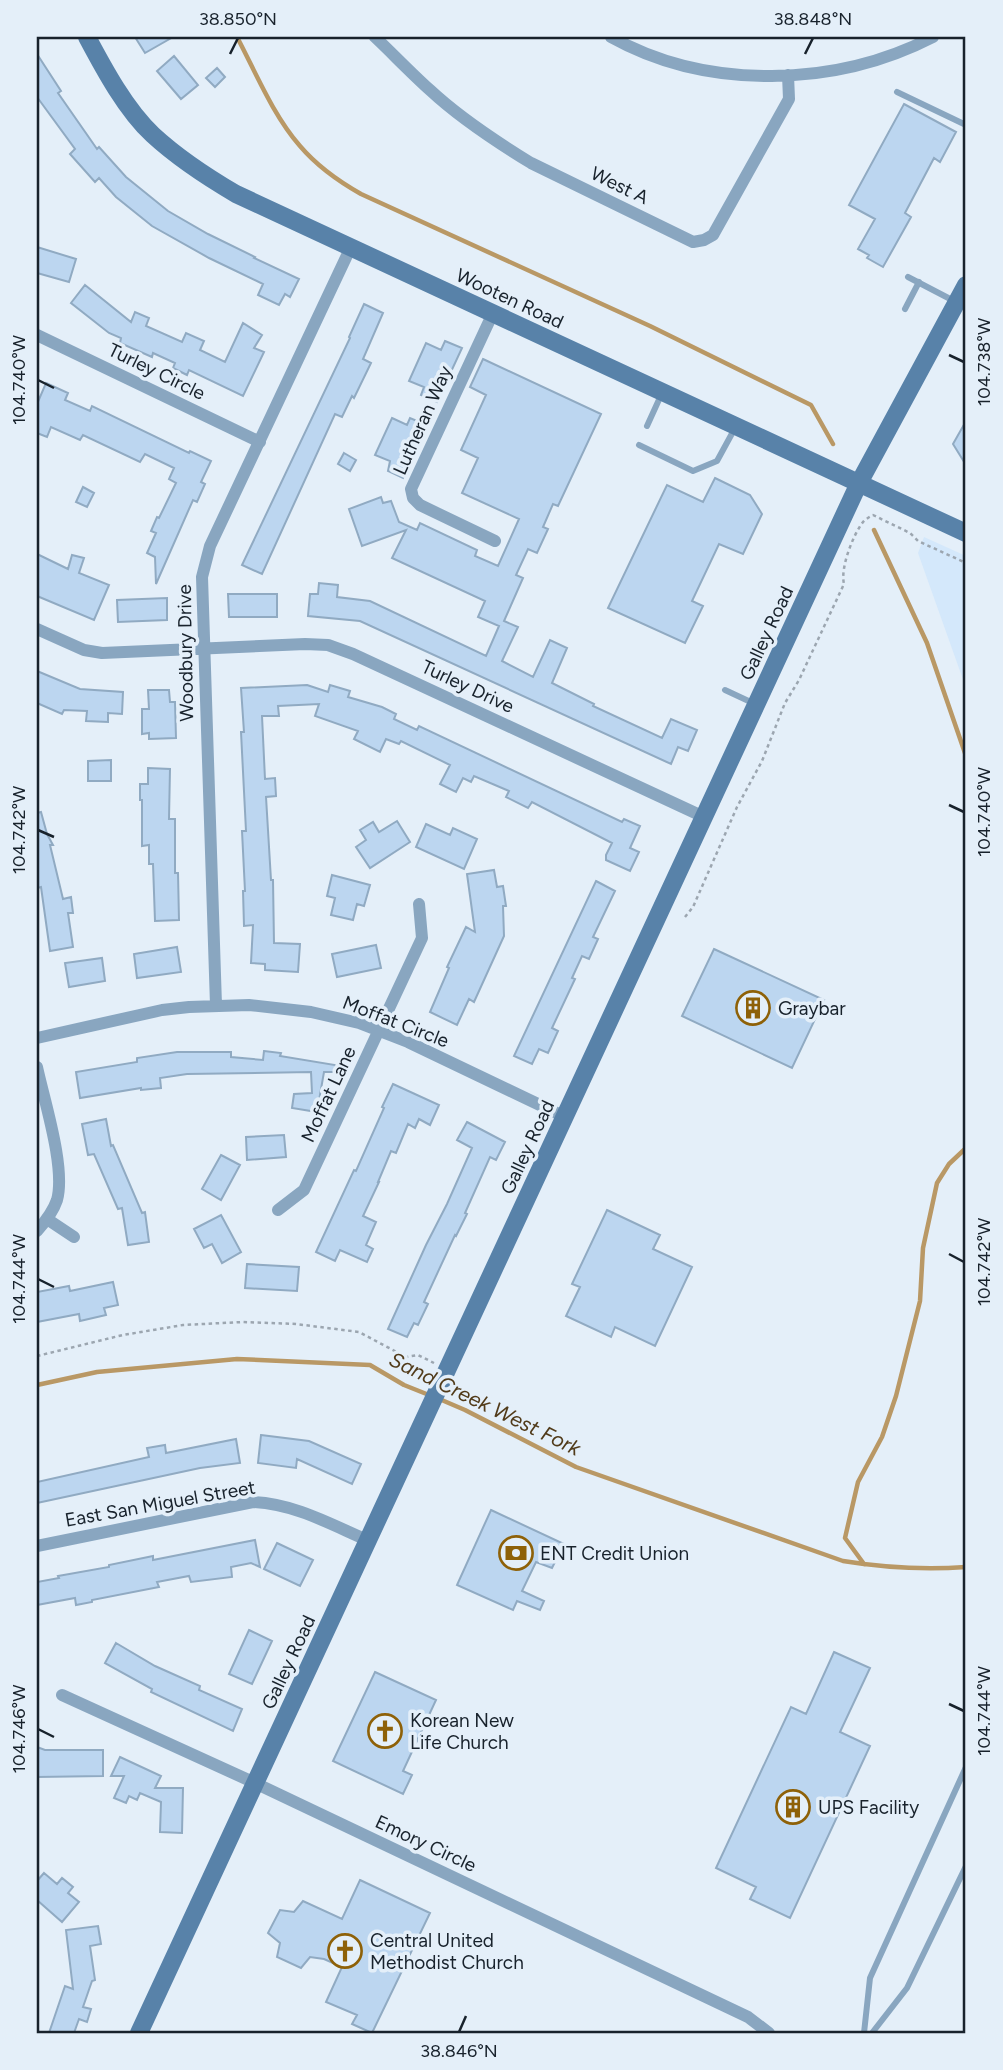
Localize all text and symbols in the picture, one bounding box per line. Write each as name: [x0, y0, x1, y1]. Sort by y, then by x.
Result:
text: 38.850°N: [199, 8, 277, 30]
text: 38.848°N: [774, 8, 852, 30]
street label: West A: [587, 162, 653, 209]
street label: Wooten Road: [452, 264, 567, 333]
text: 104.738°W: [973, 317, 995, 406]
text: 104.740°W: [8, 334, 30, 425]
street label: Turley Circle: [105, 338, 209, 405]
street label: Lutheran Way: [388, 362, 457, 478]
street label: Galley Road: [735, 583, 798, 684]
street label: Woodbury Drive: [173, 584, 198, 722]
street label: Turley Drive: [418, 655, 518, 718]
text: 104.740°W: [973, 766, 995, 857]
text: 104.742°W: [8, 785, 30, 874]
building icon: Graybar: [734, 989, 772, 1027]
street label: Moffat Circle: [339, 991, 452, 1052]
place label: Graybar: [778, 997, 846, 1020]
street label: Moffat Lane: [296, 1043, 361, 1146]
street label: Galley Road: [496, 1097, 559, 1198]
text: 104.742°W: [973, 1217, 995, 1306]
text: 104.744°W: [8, 1233, 30, 1324]
water label: Sand Creek West Fork: [385, 1346, 586, 1461]
street label: East San Miguel Street: [63, 1475, 257, 1532]
bank icon: ENT Credit Union: [497, 1534, 535, 1572]
place label: ENT Credit Union: [540, 1542, 689, 1565]
street label: Galley Road: [257, 1612, 320, 1713]
text: 104.744°W: [973, 1665, 995, 1756]
text: 104.746°W: [8, 1684, 30, 1773]
place label: Korean New Life Church: [410, 1709, 514, 1754]
church icon: Korean New Life Church: [366, 1712, 404, 1750]
building icon: UPS Facility: [774, 1788, 812, 1826]
place label: UPS Facility: [818, 1796, 919, 1819]
street label: Emory Circle: [372, 1810, 480, 1877]
place label: Central United Methodist Church: [370, 1929, 524, 1974]
church icon: Central United Methodist Church: [326, 1932, 364, 1970]
text: 38.846°N: [420, 2040, 498, 2062]

